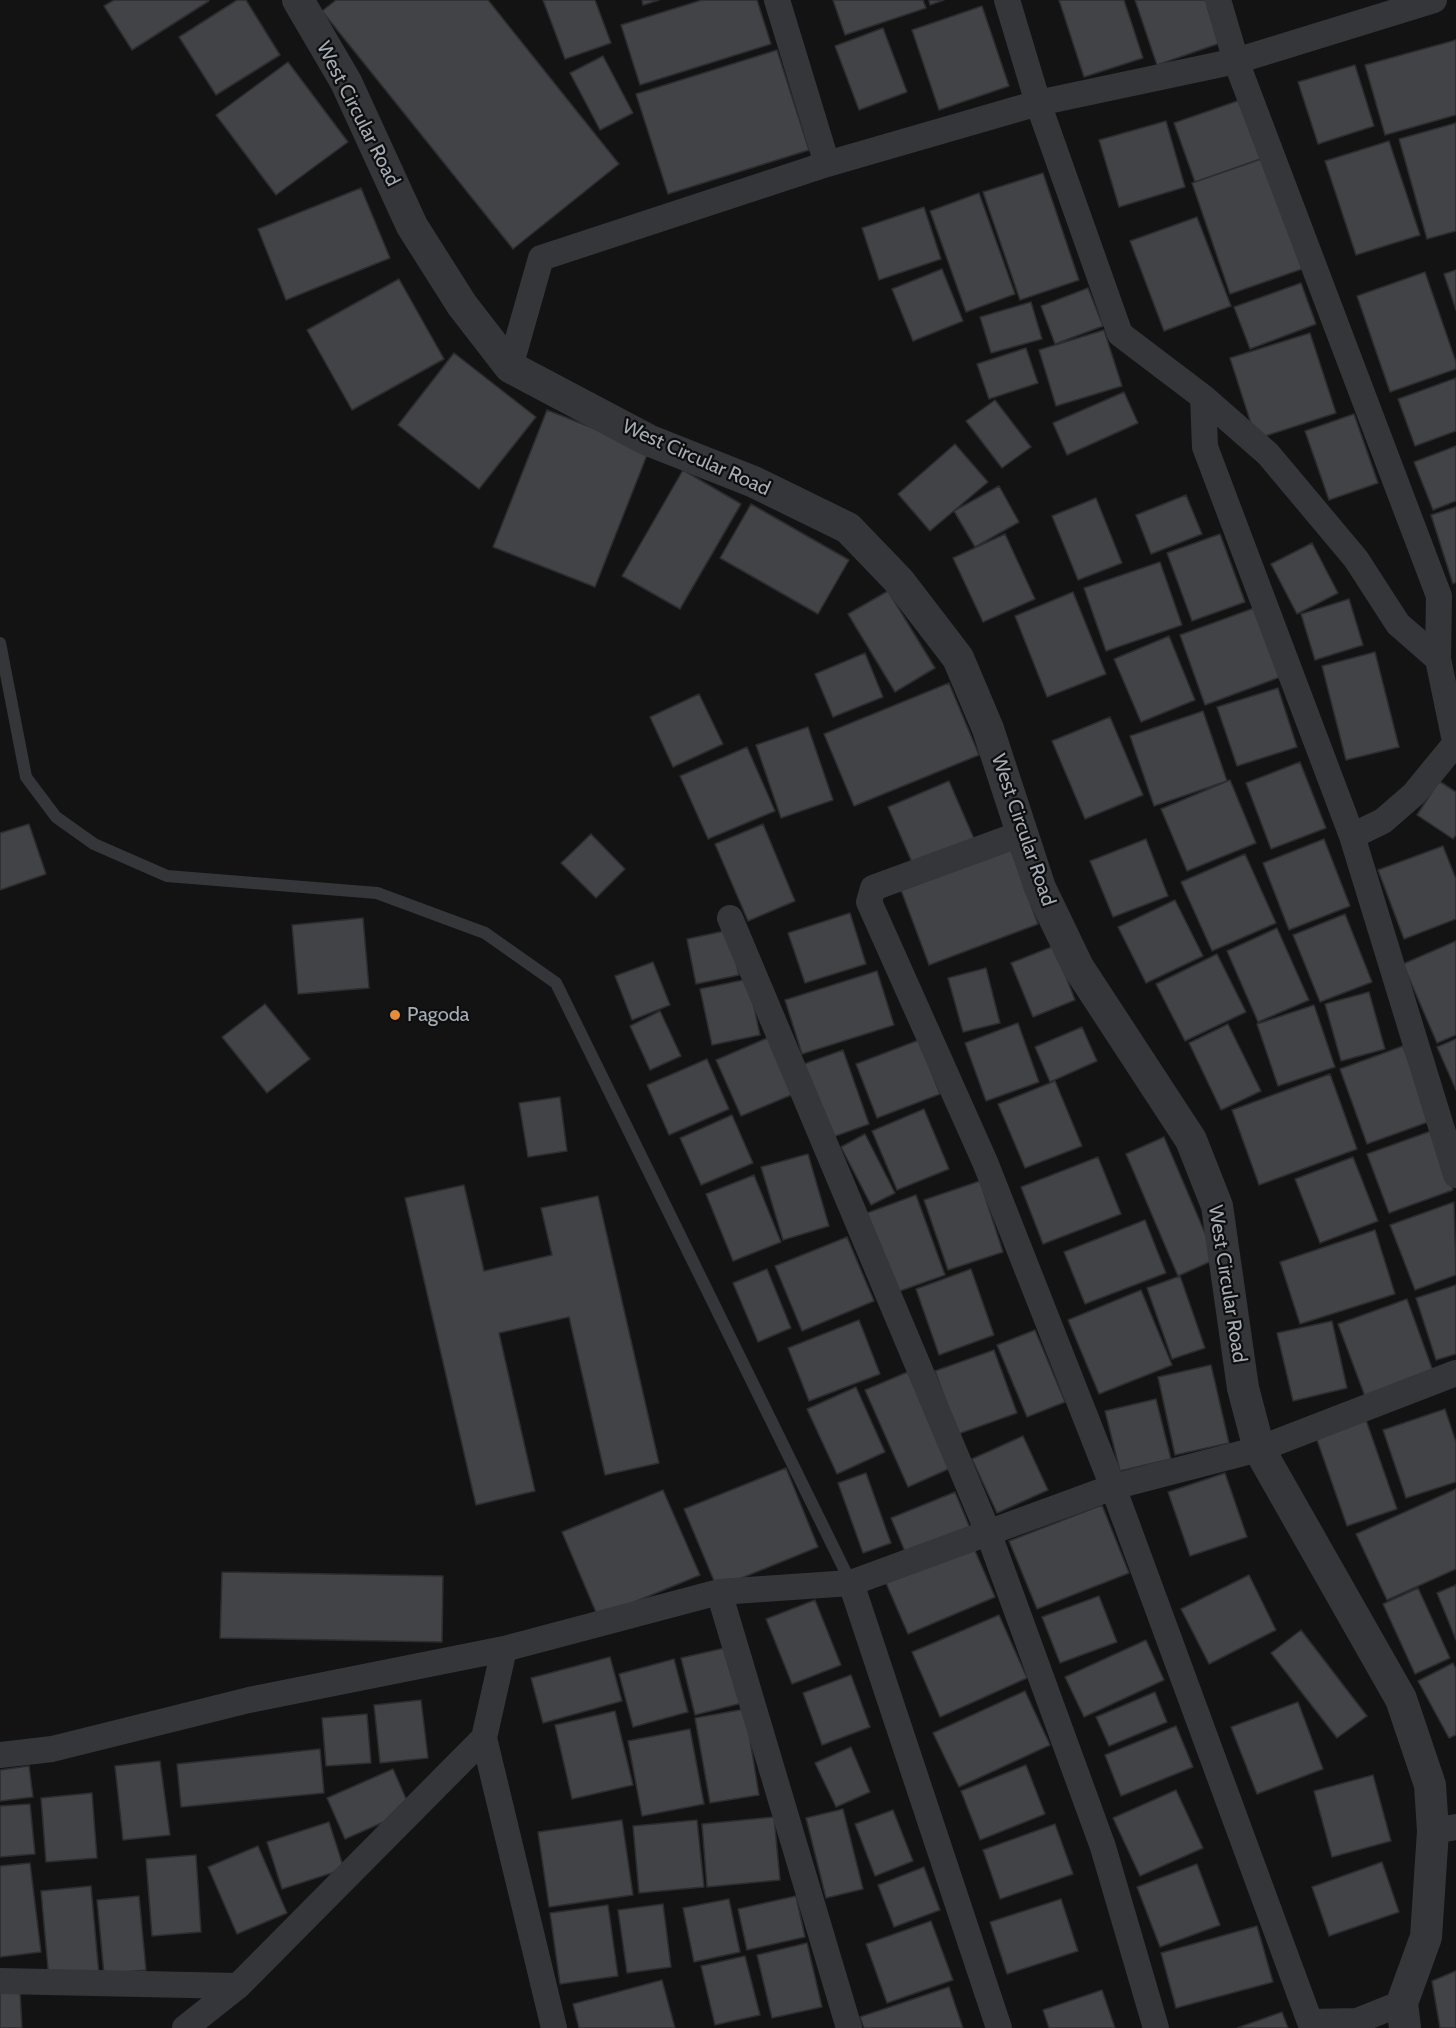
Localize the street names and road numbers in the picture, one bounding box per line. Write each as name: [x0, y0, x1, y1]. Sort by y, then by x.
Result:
street label: West Circular Road: [311, 38, 405, 190]
street label: West Circular Road: [618, 415, 774, 501]
street label: West Circular Road: [986, 751, 1060, 909]
street label: West Circular Road: [1203, 1203, 1251, 1365]

